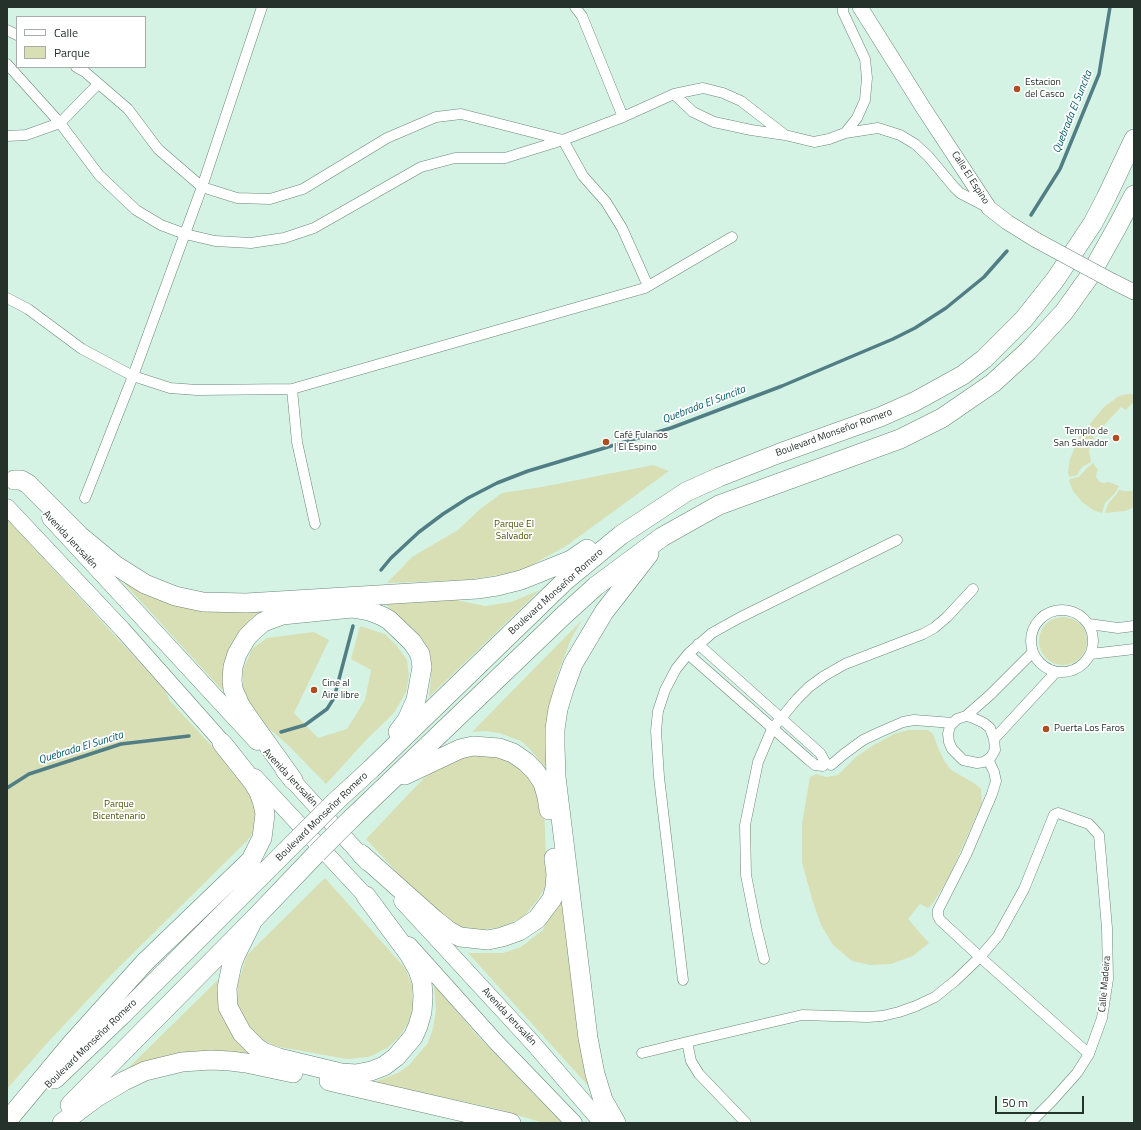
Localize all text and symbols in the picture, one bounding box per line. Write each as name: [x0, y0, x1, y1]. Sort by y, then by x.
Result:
legend: [16, 16, 146, 68]
text: Calle: [54, 23, 78, 42]
text: Parque: [54, 43, 90, 62]
water label: Quebrada El Suncita: [1050, 69, 1096, 155]
place label: Estacion del Casco: [1025, 77, 1065, 100]
marker: Estacion del Casco: [1012, 84, 1022, 94]
street label: Calle El Espino: [948, 149, 992, 207]
water label: Quebrada El Suncita: [661, 383, 747, 427]
street label: Boulevard Monseñor Romero: [774, 406, 894, 460]
place label: Templo de San Salvador: [1053, 426, 1108, 450]
place label: Café Fulanos | El Espino: [614, 430, 668, 454]
marker: Templo de San Salvador: [1111, 433, 1121, 443]
marker: Café Fulanos | El Espino: [601, 437, 611, 447]
street label: Avenida Jerusalén: [40, 509, 100, 571]
park label: Parque El Salvador: [494, 519, 534, 542]
street label: Boulevard Monseñor Romero: [506, 546, 606, 638]
place label: Cine al Aire libre: [322, 678, 359, 702]
marker: Cine al Aire libre: [309, 685, 319, 695]
place label: Puerta Los Faros: [1054, 723, 1125, 735]
marker: Puerta Los Faros: [1041, 724, 1051, 734]
water label: Quebrada El Suncita: [37, 729, 125, 767]
street label: Avenida Jerusalén: [260, 747, 320, 809]
street label: Boulevard Monseñor Romero: [274, 770, 370, 864]
park label: Parque Bicentenario: [93, 799, 145, 822]
street label: Calle Madeira: [1097, 955, 1113, 1013]
street label: Avenida Jerusalén: [479, 986, 539, 1048]
street label: Boulevard Monseñor Romero: [43, 997, 139, 1091]
scale bar: [997, 1088, 1086, 1114]
text: 50 m: [1002, 1093, 1028, 1112]

